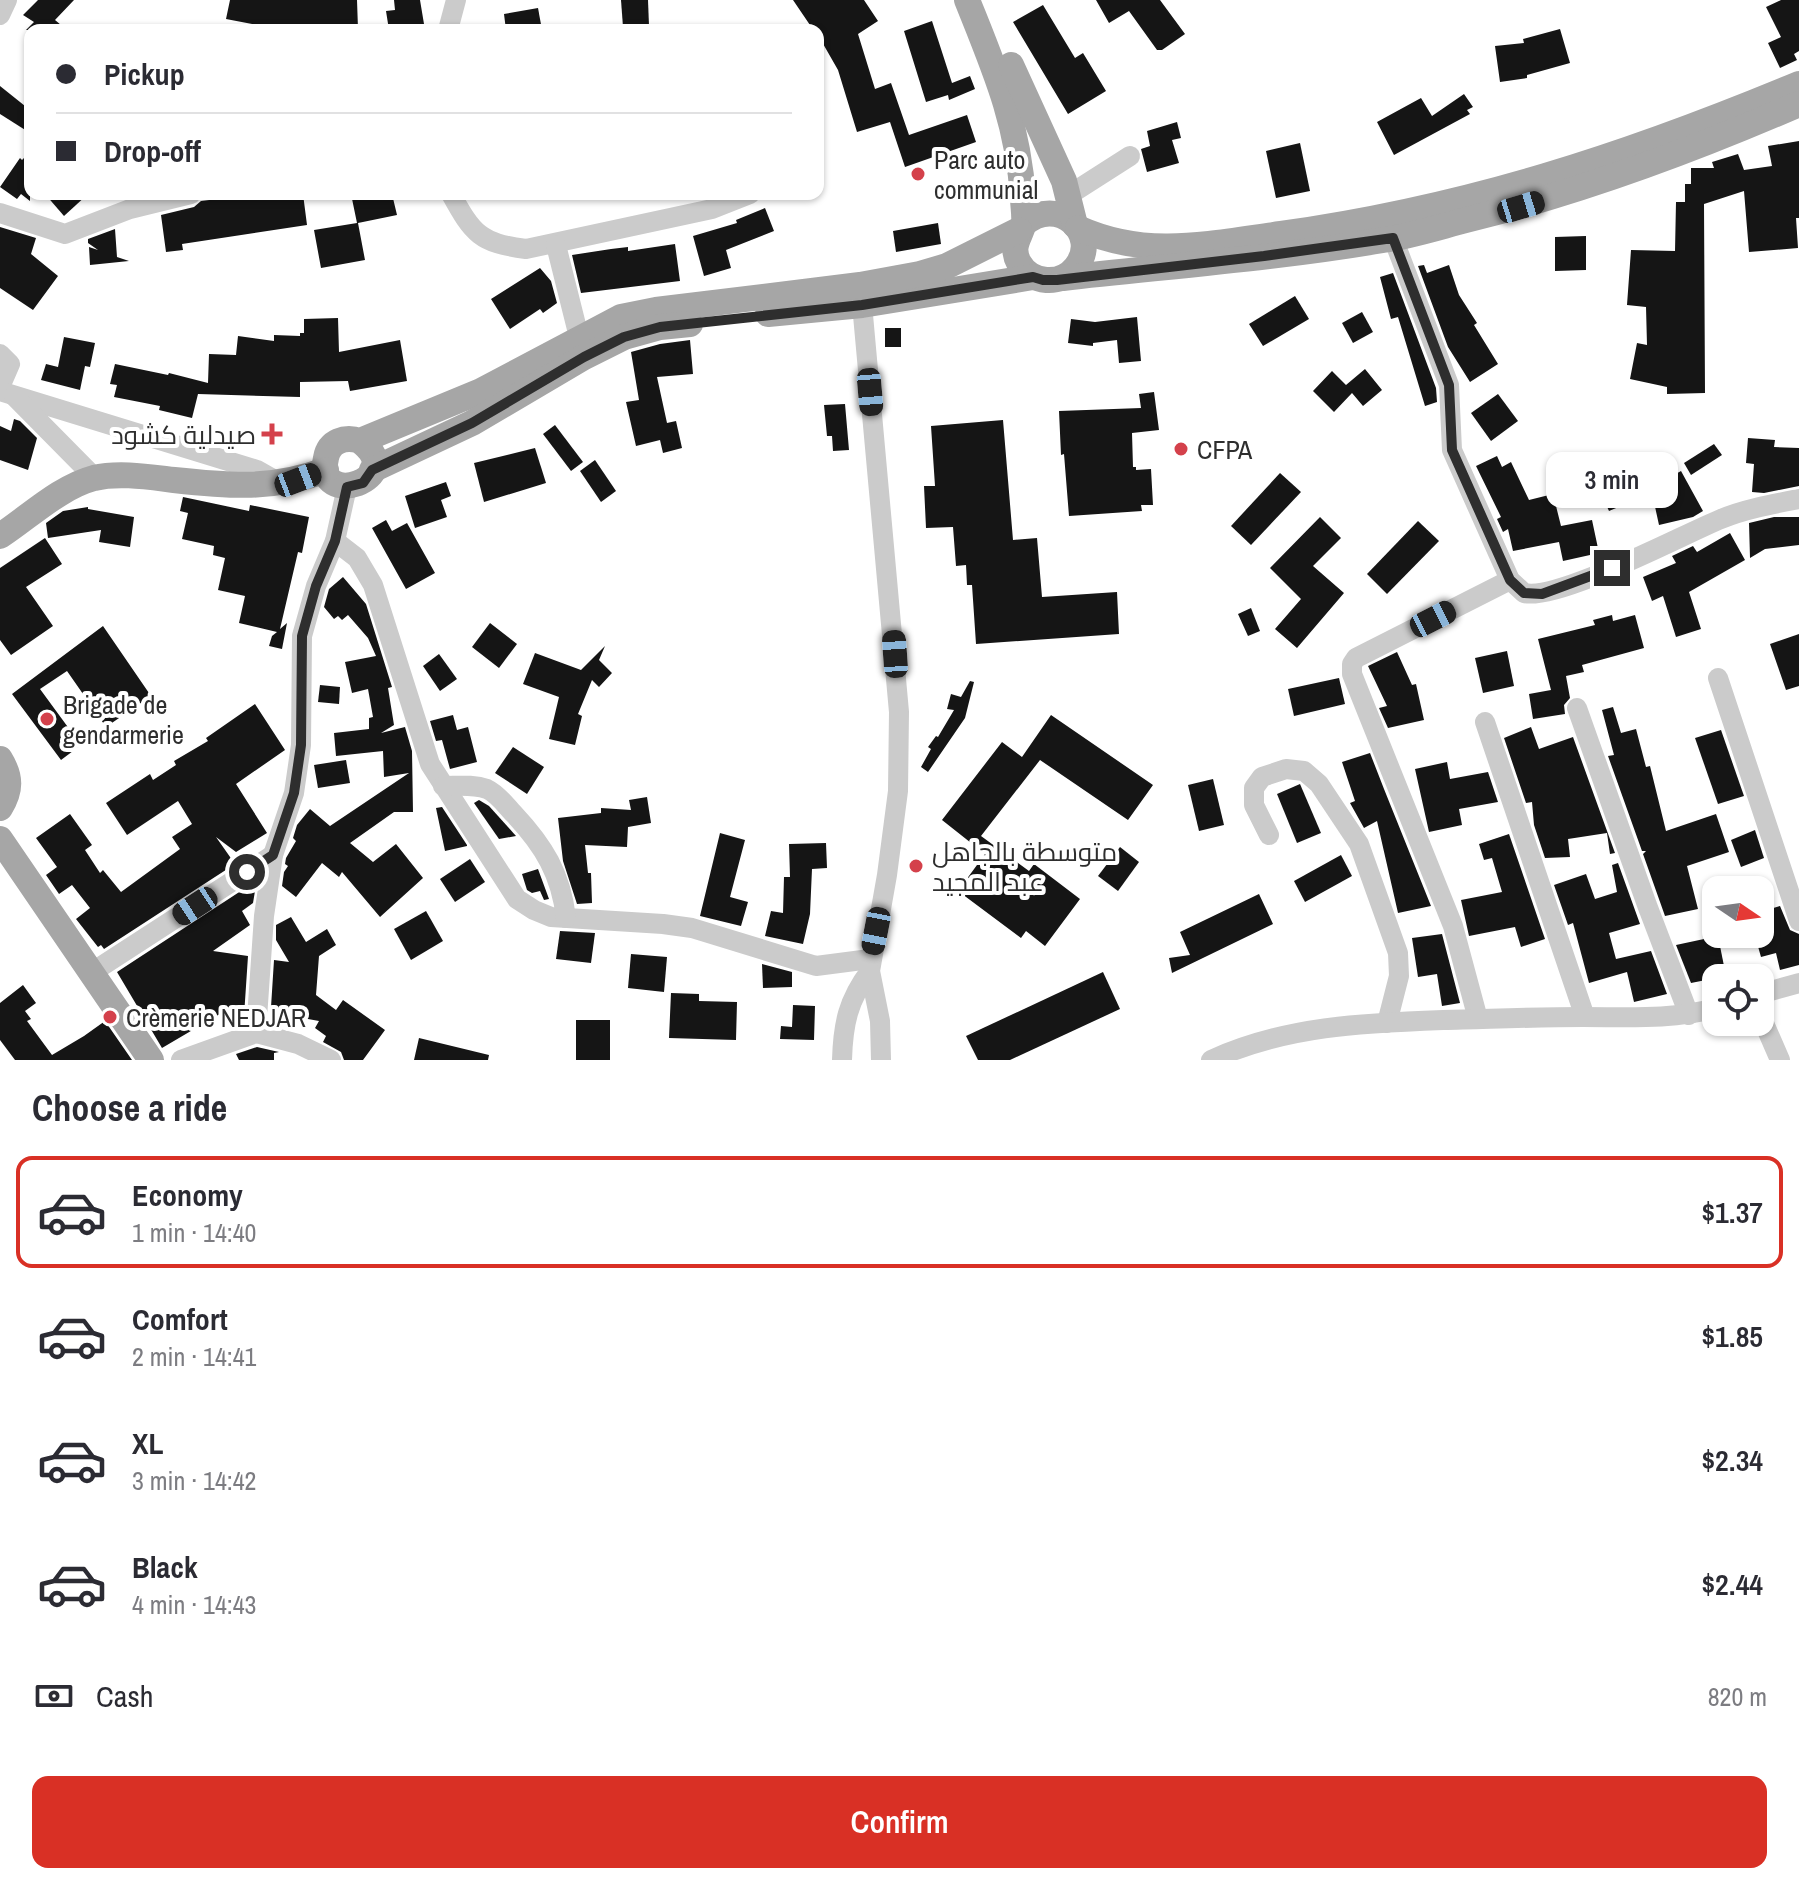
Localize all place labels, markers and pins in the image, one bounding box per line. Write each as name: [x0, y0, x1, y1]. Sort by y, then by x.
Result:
place label: Parc auto communial: [934, 142, 1038, 207]
marker: Parc auto communial: [909, 165, 927, 183]
place label: صيدلية كشود: [111, 417, 256, 452]
marker: صيدلية كشود: [263, 425, 281, 443]
place label: CFPA: [1197, 432, 1253, 467]
marker: CFPA: [1172, 440, 1190, 458]
place label: Brigade de gendarmerie: [63, 687, 184, 752]
marker: Brigade de gendarmerie: [38, 710, 56, 728]
place label: متوسطة بالجاهل عبد المجيد: [932, 834, 1117, 899]
marker: متوسطة بالجاهل عبد المجيد: [907, 857, 925, 875]
place label: Crèmerie NEDJAR: [126, 1000, 306, 1035]
marker: Crèmerie NEDJAR: [101, 1008, 119, 1026]

